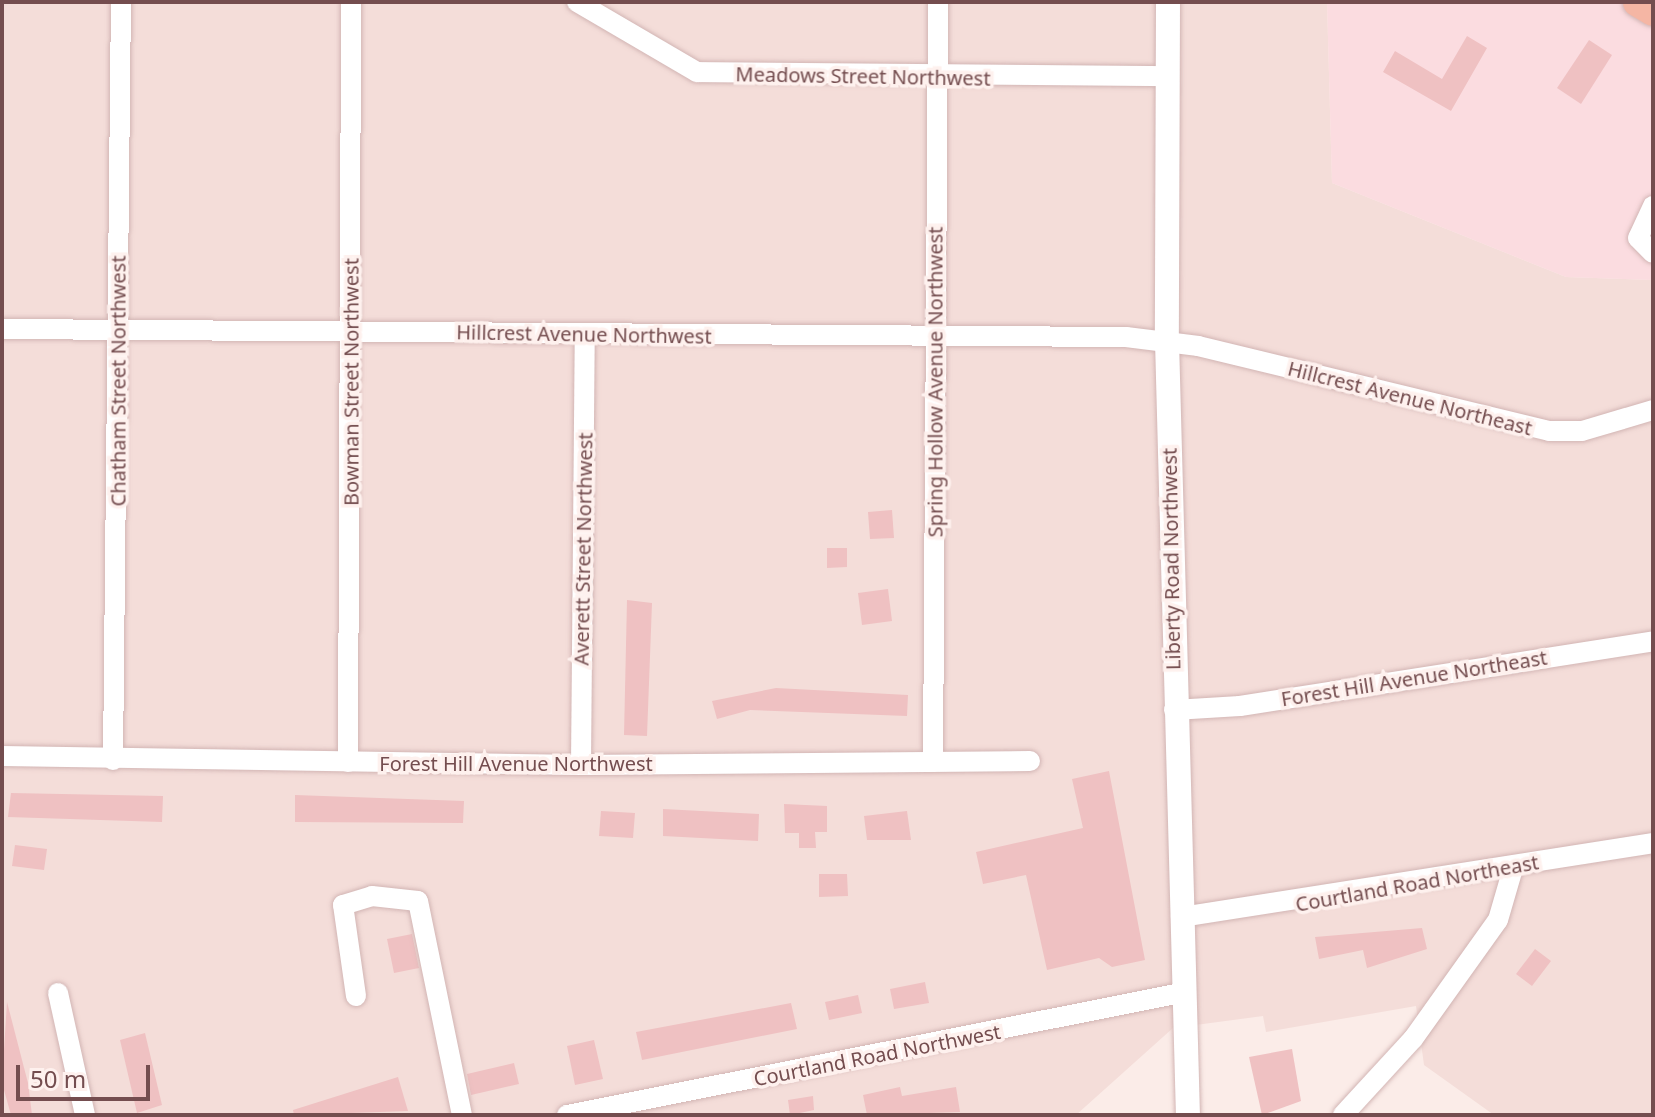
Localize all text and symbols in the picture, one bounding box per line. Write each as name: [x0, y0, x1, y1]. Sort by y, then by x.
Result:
street label: Meadows Street Northwest: [735, 62, 991, 90]
street label: Spring Hollow Avenue Northwest: [923, 227, 947, 537]
street label: Chatham Street Northwest: [106, 256, 130, 506]
street label: Bowman Street Northwest: [339, 258, 363, 506]
street label: Hillcrest Avenue Northwest: [456, 320, 712, 348]
street label: Hillcrest Avenue Northeast: [1285, 356, 1535, 440]
street label: Averett Street Northwest: [569, 432, 597, 666]
street label: Liberty Road Northwest: [1157, 448, 1185, 670]
street label: Forest Hill Avenue Northeast: [1279, 645, 1549, 711]
street label: Forest Hill Avenue Northwest: [379, 751, 653, 775]
street label: Courtland Road Northeast: [1294, 850, 1540, 916]
street label: Courtland Road Northwest: [752, 1019, 1002, 1091]
scale bar: [20, 1049, 154, 1099]
text: 50 m: [30, 1062, 86, 1095]

